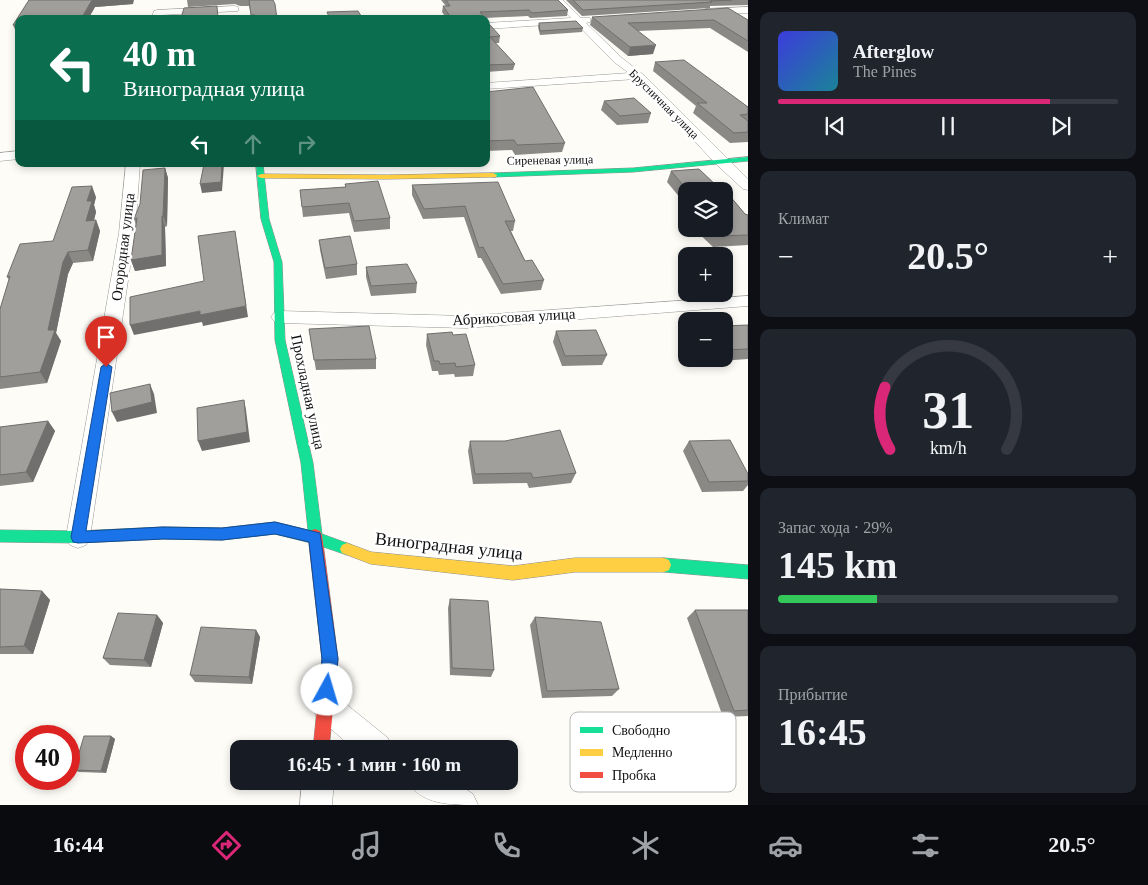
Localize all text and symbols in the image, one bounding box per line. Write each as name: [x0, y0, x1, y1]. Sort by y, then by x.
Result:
icon: left: [40, 35, 105, 100]
text: 40 m: [123, 35, 196, 74]
text: Afterglow: [853, 41, 934, 62]
text: The Pines: [853, 63, 917, 80]
street label: Брусничная улица: [626, 66, 702, 142]
text: Виноградная улица: [123, 76, 305, 101]
icon: previous: [821, 112, 849, 140]
icon: pause: [934, 112, 962, 140]
icon: next: [1047, 112, 1075, 140]
icon: left: [186, 130, 214, 158]
icon: ahead: [239, 130, 267, 158]
icon: right: [292, 130, 320, 158]
street label: Сиреневая улица: [507, 152, 594, 168]
map controls: [678, 182, 733, 367]
button: layers: [678, 182, 733, 237]
street label: Огородная улица: [108, 192, 138, 302]
text: Климат: [778, 210, 829, 227]
text: 20.5°: [907, 235, 989, 277]
text: −: [778, 241, 794, 272]
text: +: [1102, 241, 1118, 272]
button: +: [678, 247, 733, 302]
street label: Абрикосовая улица: [452, 306, 576, 328]
button: −: [678, 312, 733, 367]
pin: [85, 316, 127, 367]
icon: arrive: [92, 323, 120, 351]
street label: Прохладная улица: [288, 333, 328, 451]
text: 31: [922, 382, 974, 439]
text: km/h: [930, 438, 966, 458]
text: Запас хода · 29%: [778, 519, 893, 536]
street label: Виноградная улица: [374, 528, 524, 564]
text: 145 km: [778, 544, 897, 586]
position arrow: [300, 663, 352, 715]
text: Прибытие: [778, 686, 848, 703]
text: 16:45: [778, 711, 867, 753]
legend: [570, 712, 736, 792]
text: Свободно: [612, 723, 670, 738]
speed limit sign: 40: [15, 725, 80, 790]
text: Медленно: [612, 745, 673, 760]
text: 16:45 · 1 мин · 160 m: [287, 754, 461, 775]
text: Пробка: [612, 768, 657, 783]
icon: directions: [209, 828, 244, 863]
icon: music: [349, 828, 384, 863]
icon: phone: [489, 828, 524, 863]
icon: climate: [628, 828, 663, 863]
icon: car: [768, 828, 803, 863]
icon: filters: [908, 828, 943, 863]
text: 16:44: [52, 832, 104, 857]
text: 20.5°: [1048, 832, 1095, 857]

